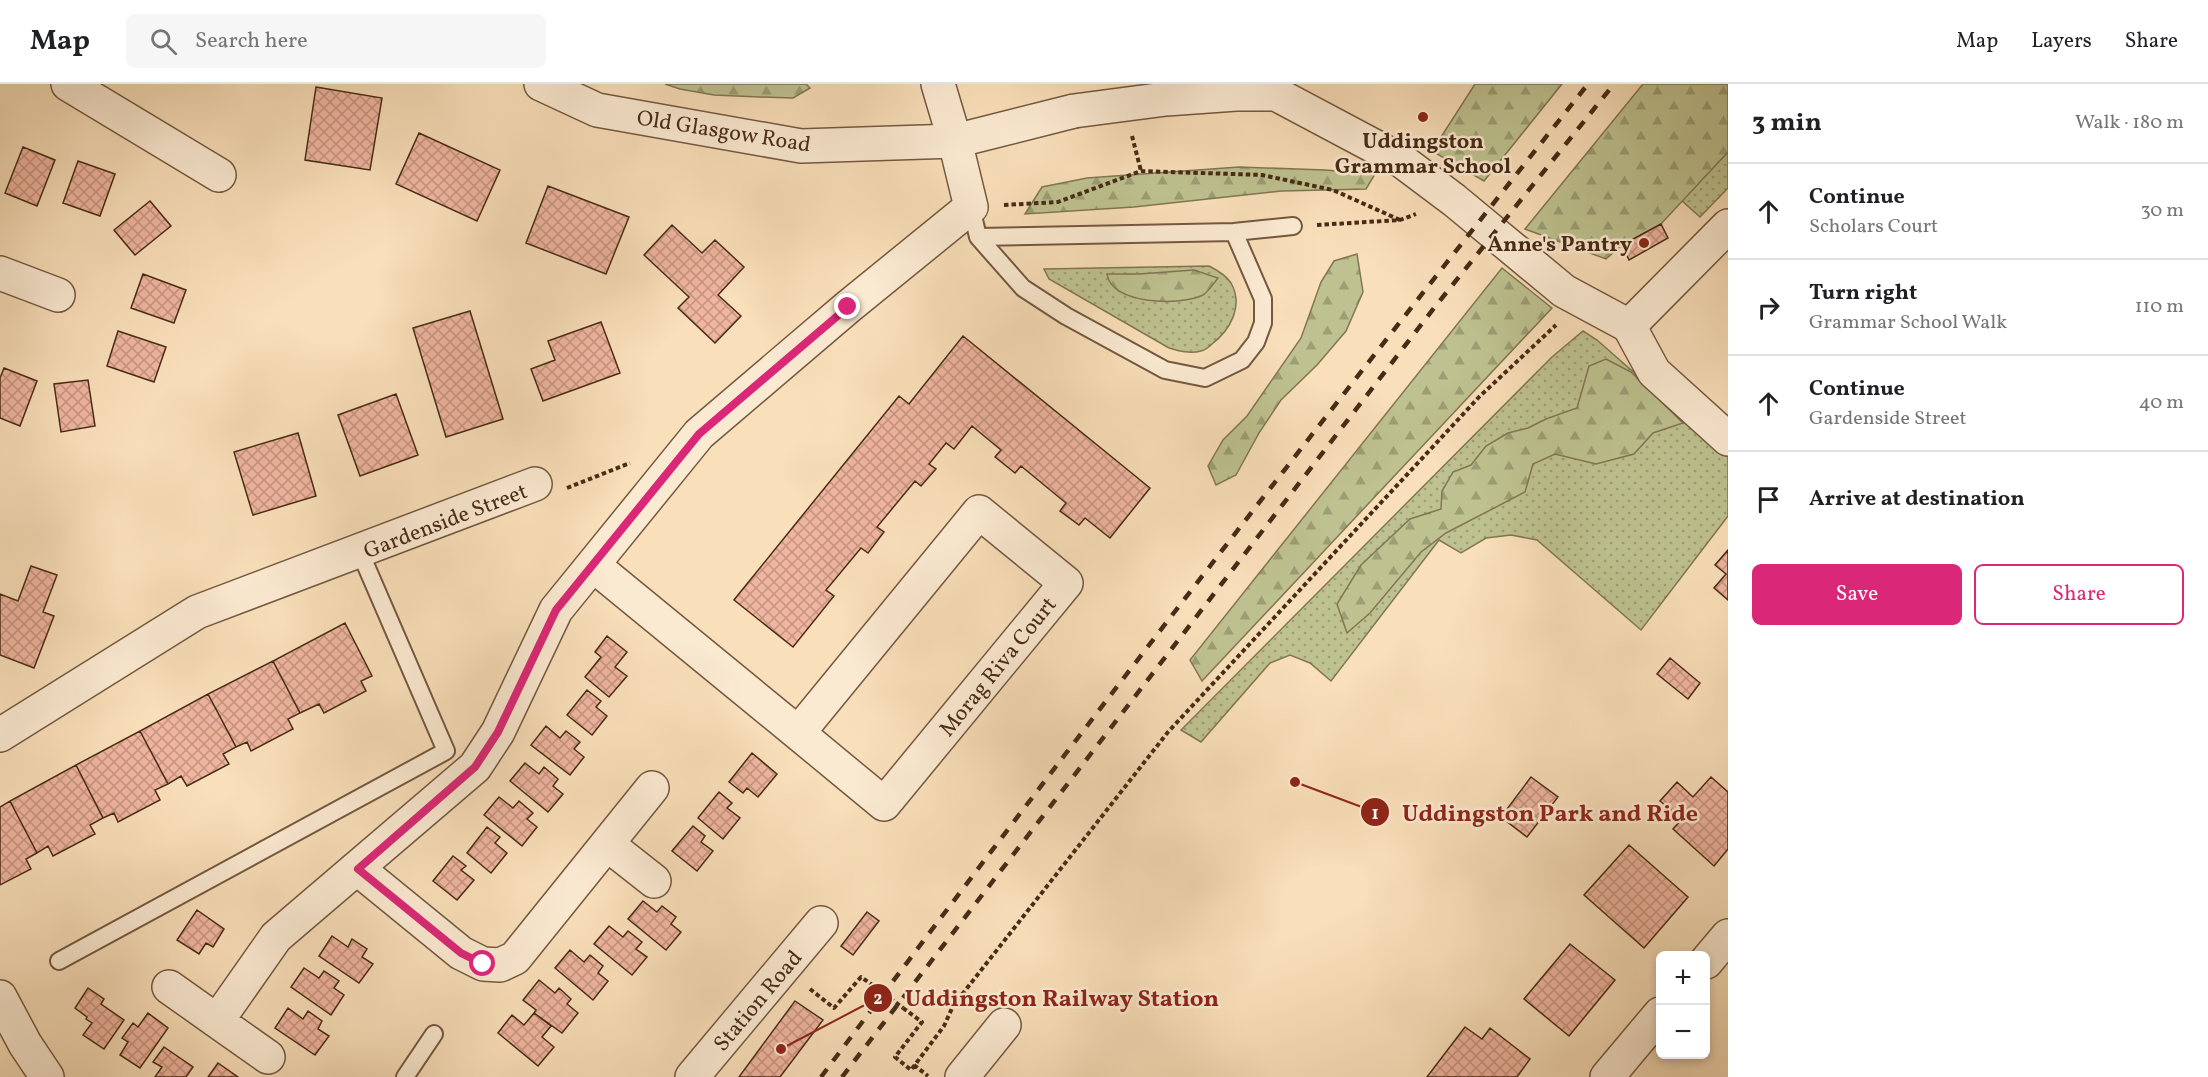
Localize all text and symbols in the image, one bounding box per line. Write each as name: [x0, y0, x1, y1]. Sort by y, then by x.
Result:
search box: [126, 14, 546, 68]
text: Map: [30, 22, 90, 61]
icon: search: [147, 25, 180, 58]
text: Search here: [195, 26, 308, 57]
text: Map: [1956, 27, 1998, 56]
text: Layers: [2031, 27, 2092, 56]
text: Share: [2125, 27, 2178, 56]
street label: Old Glasgow Road: [634, 103, 813, 162]
text: 3 min: [1752, 105, 1822, 141]
text: Walk · 180 m: [2075, 109, 2184, 137]
marker: Uddingston Grammar School: [1416, 110, 1430, 124]
place label: Uddingston Grammar School: [1335, 127, 1511, 183]
text: Continue: [1809, 182, 1905, 213]
icon: ahead: [1752, 195, 1785, 228]
text: 30 m: [2140, 197, 2184, 225]
text: Scholars Court: [1809, 213, 1938, 241]
place label: Anne's Pantry: [1487, 230, 1633, 261]
marker: Anne's Pantry: [1637, 236, 1651, 250]
text: Turn right: [1809, 278, 1917, 309]
icon: right: [1752, 291, 1785, 324]
route end: [834, 293, 860, 319]
text: 110 m: [2135, 293, 2184, 321]
text: Grammar School Walk: [1809, 309, 2007, 337]
text: Continue: [1809, 374, 1905, 405]
icon: ahead: [1752, 387, 1785, 420]
text: 40 m: [2139, 389, 2184, 417]
text: Gardenside Street: [1809, 405, 1966, 433]
street label: Gardenside Street: [360, 477, 533, 568]
icon: arrive: [1752, 483, 1785, 516]
text: Arrive at destination: [1809, 484, 2025, 515]
button: Save: [1752, 564, 1962, 625]
button: Share: [1974, 564, 2184, 625]
street label: Morag Riva Court: [933, 591, 1065, 744]
callout: Uddingston Park and Ride: [1360, 791, 1710, 833]
text: Uddingston Park and Ride: [1402, 798, 1698, 832]
text: 1: [1371, 802, 1379, 827]
street label: Station Road: [707, 944, 811, 1059]
route start: [469, 950, 495, 976]
map controls: [1656, 951, 1710, 1059]
button: +: [1656, 951, 1710, 1005]
callout: Uddingston Railway Station: [863, 977, 1232, 1019]
text: Uddingston Railway Station: [905, 983, 1219, 1017]
text: 2: [873, 987, 883, 1012]
button: −: [1656, 1005, 1710, 1059]

